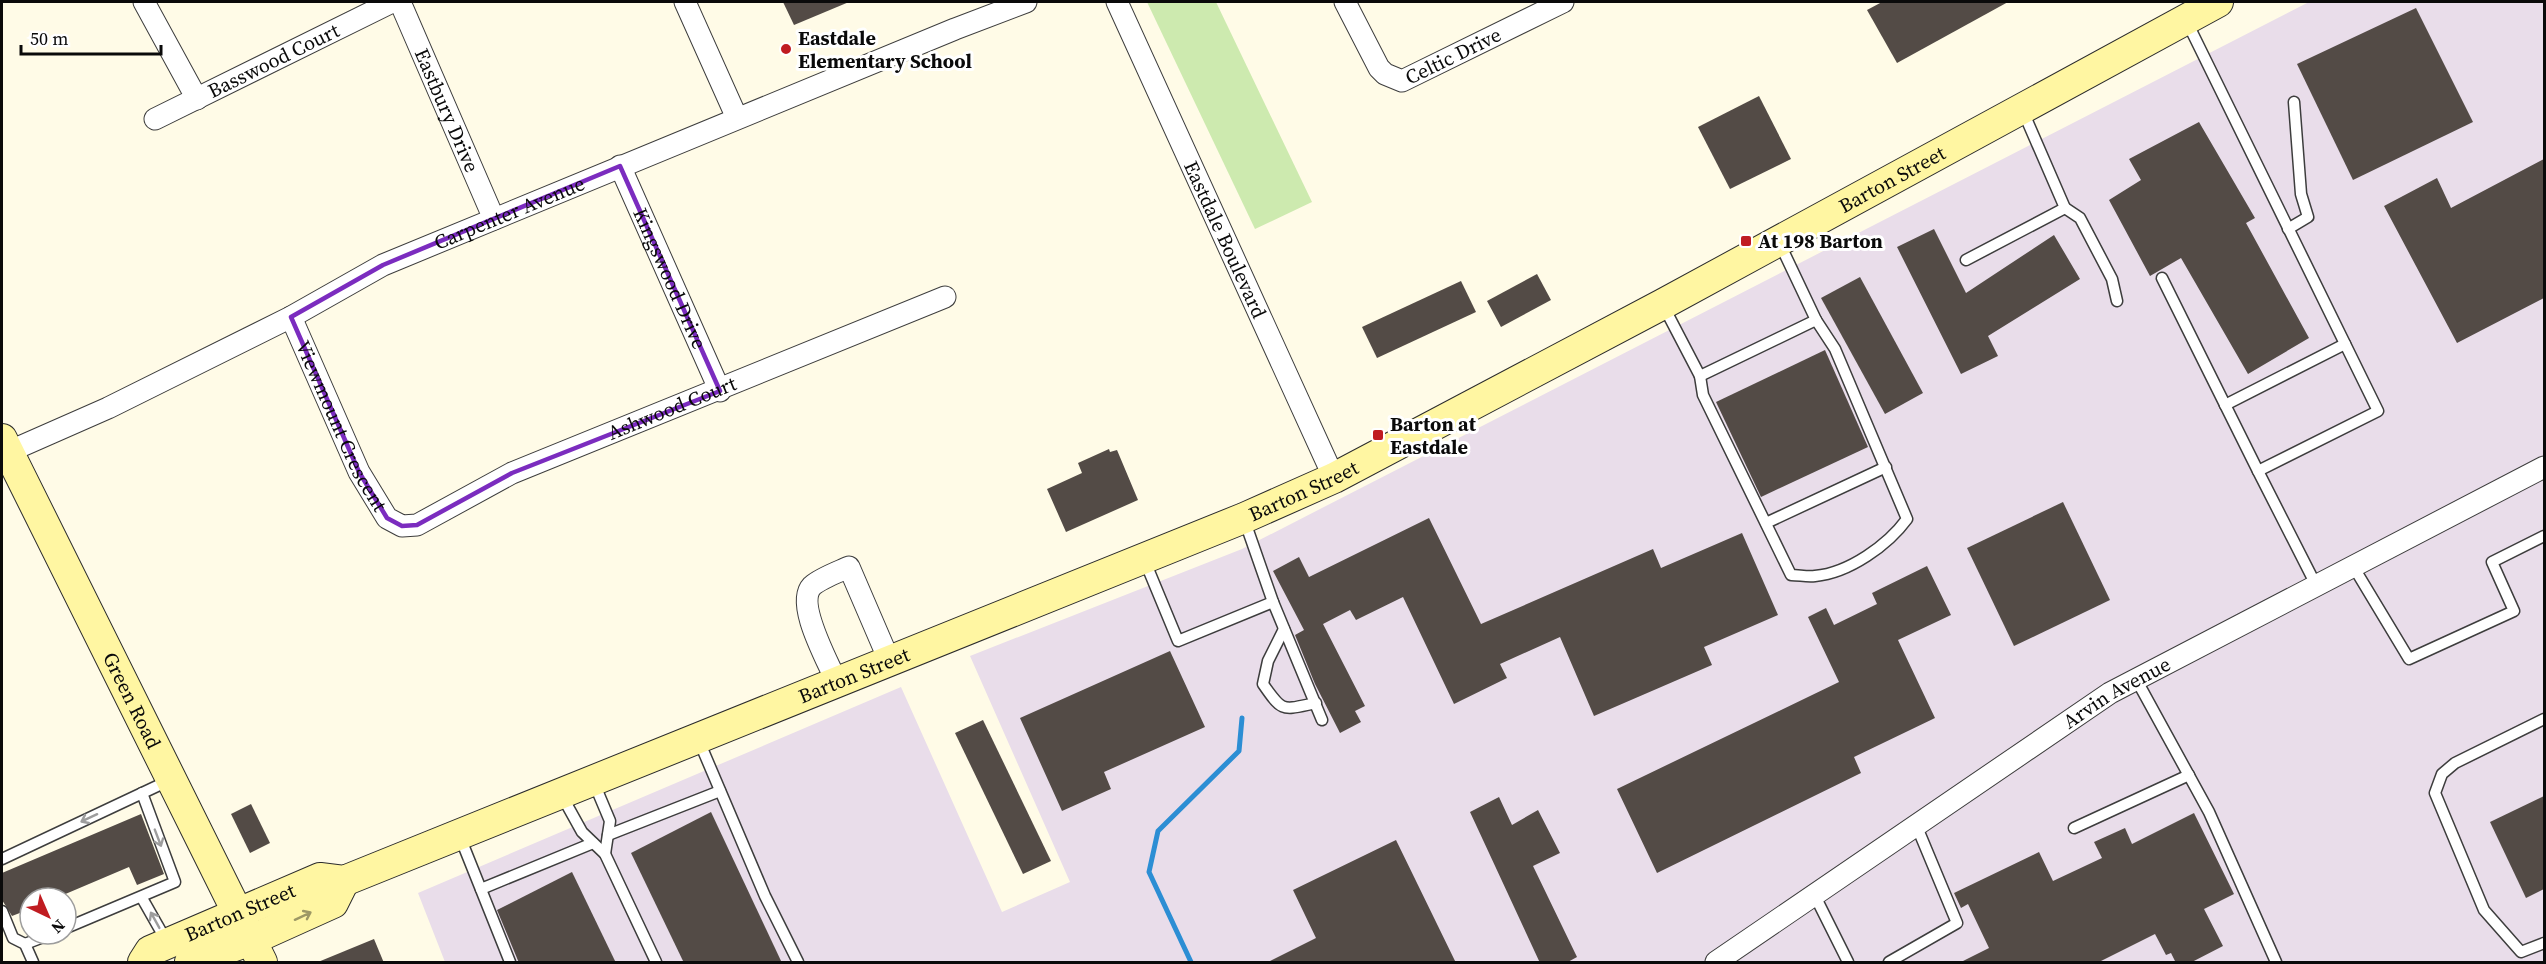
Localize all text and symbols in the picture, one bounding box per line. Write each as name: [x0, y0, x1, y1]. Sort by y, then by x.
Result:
street label: Basswood Court: [203, 16, 344, 105]
scale bar: [21, 18, 160, 56]
street label: Celtic Drive: [1400, 21, 1506, 91]
place label: Eastdale Elementary School: [798, 24, 972, 75]
text: 50 m: [30, 26, 68, 51]
marker: Eastdale Elementary School: [779, 42, 793, 56]
street label: Eastbury Drive: [408, 44, 486, 177]
street label: Barton Street: [1834, 139, 1951, 220]
street label: Eastdale Boulevard: [1177, 156, 1274, 323]
street label: Carpenter Avenue: [430, 169, 589, 256]
street label: Kingswood Drive: [626, 203, 714, 353]
place label: At 198 Barton: [1758, 227, 1883, 255]
marker: At 198 Barton: [1739, 234, 1753, 248]
street label: Viewmount Crescent: [289, 336, 394, 517]
street label: Ashwood Court: [603, 369, 741, 447]
place label: Barton at Eastdale: [1390, 410, 1477, 461]
marker: Barton at Eastdale: [1371, 428, 1385, 442]
street label: Barton Street: [1244, 453, 1364, 528]
street label: Barton Street: [794, 640, 914, 710]
street label: Green Road: [96, 647, 168, 754]
street label: Arvin Avenue: [2057, 650, 2175, 735]
one-way arrow: [80, 813, 98, 825]
one-way arrow: [154, 828, 165, 847]
street label: Barton Street: [180, 876, 300, 948]
north arrow: [18, 886, 78, 946]
one-way arrow: [294, 910, 312, 922]
one-way arrow: [148, 912, 160, 929]
text: N: [46, 915, 70, 939]

